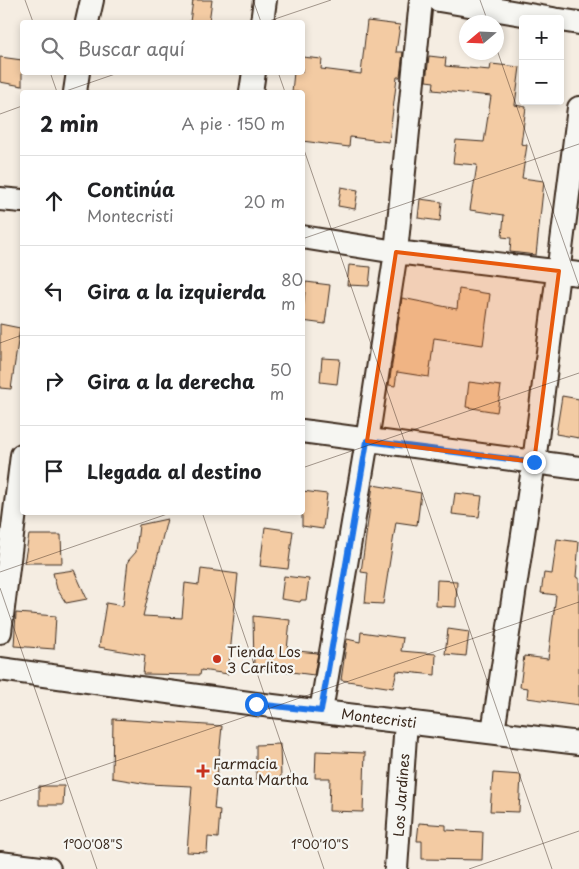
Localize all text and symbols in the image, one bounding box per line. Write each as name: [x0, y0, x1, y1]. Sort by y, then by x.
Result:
north arrow: [459, 15, 504, 60]
map controls: [519, 15, 564, 105]
button: +: [519, 15, 564, 60]
search box: [20, 20, 305, 75]
icon: search: [38, 34, 66, 62]
text: Buscar aquí: [78, 34, 185, 62]
button: −: [519, 60, 564, 105]
text: 2 min: [40, 107, 99, 139]
text: A pie · 150 m: [182, 111, 285, 135]
text: Continúa: [87, 175, 175, 203]
icon: ahead: [40, 187, 68, 215]
text: 20 m: [244, 189, 285, 213]
text: Montecristi: [87, 203, 174, 227]
text: 80 m: [281, 267, 303, 315]
icon: left: [40, 277, 68, 305]
text: Gira a la izquierda: [87, 277, 266, 305]
text: 50 m: [270, 357, 292, 405]
icon: right: [40, 367, 68, 395]
text: Gira a la derecha: [87, 367, 255, 395]
route end: [523, 451, 546, 474]
icon: arrive: [40, 457, 68, 485]
text: Llegada al destino: [87, 457, 261, 485]
place label: Tienda Los 3 Carlitos: [227, 641, 301, 678]
marker: Tienda Los 3 Carlitos: [211, 653, 223, 665]
route start: [245, 693, 268, 716]
street label: Montecristi: [340, 703, 418, 733]
place label: Farmacia Santa Martha: [213, 753, 309, 790]
street label: Los Jardines: [388, 753, 414, 837]
marker: Farmacia Santa Martha: [197, 765, 209, 777]
text: 1°00'08"S: [63, 835, 123, 853]
text: 1°00'10"S: [291, 835, 349, 853]

